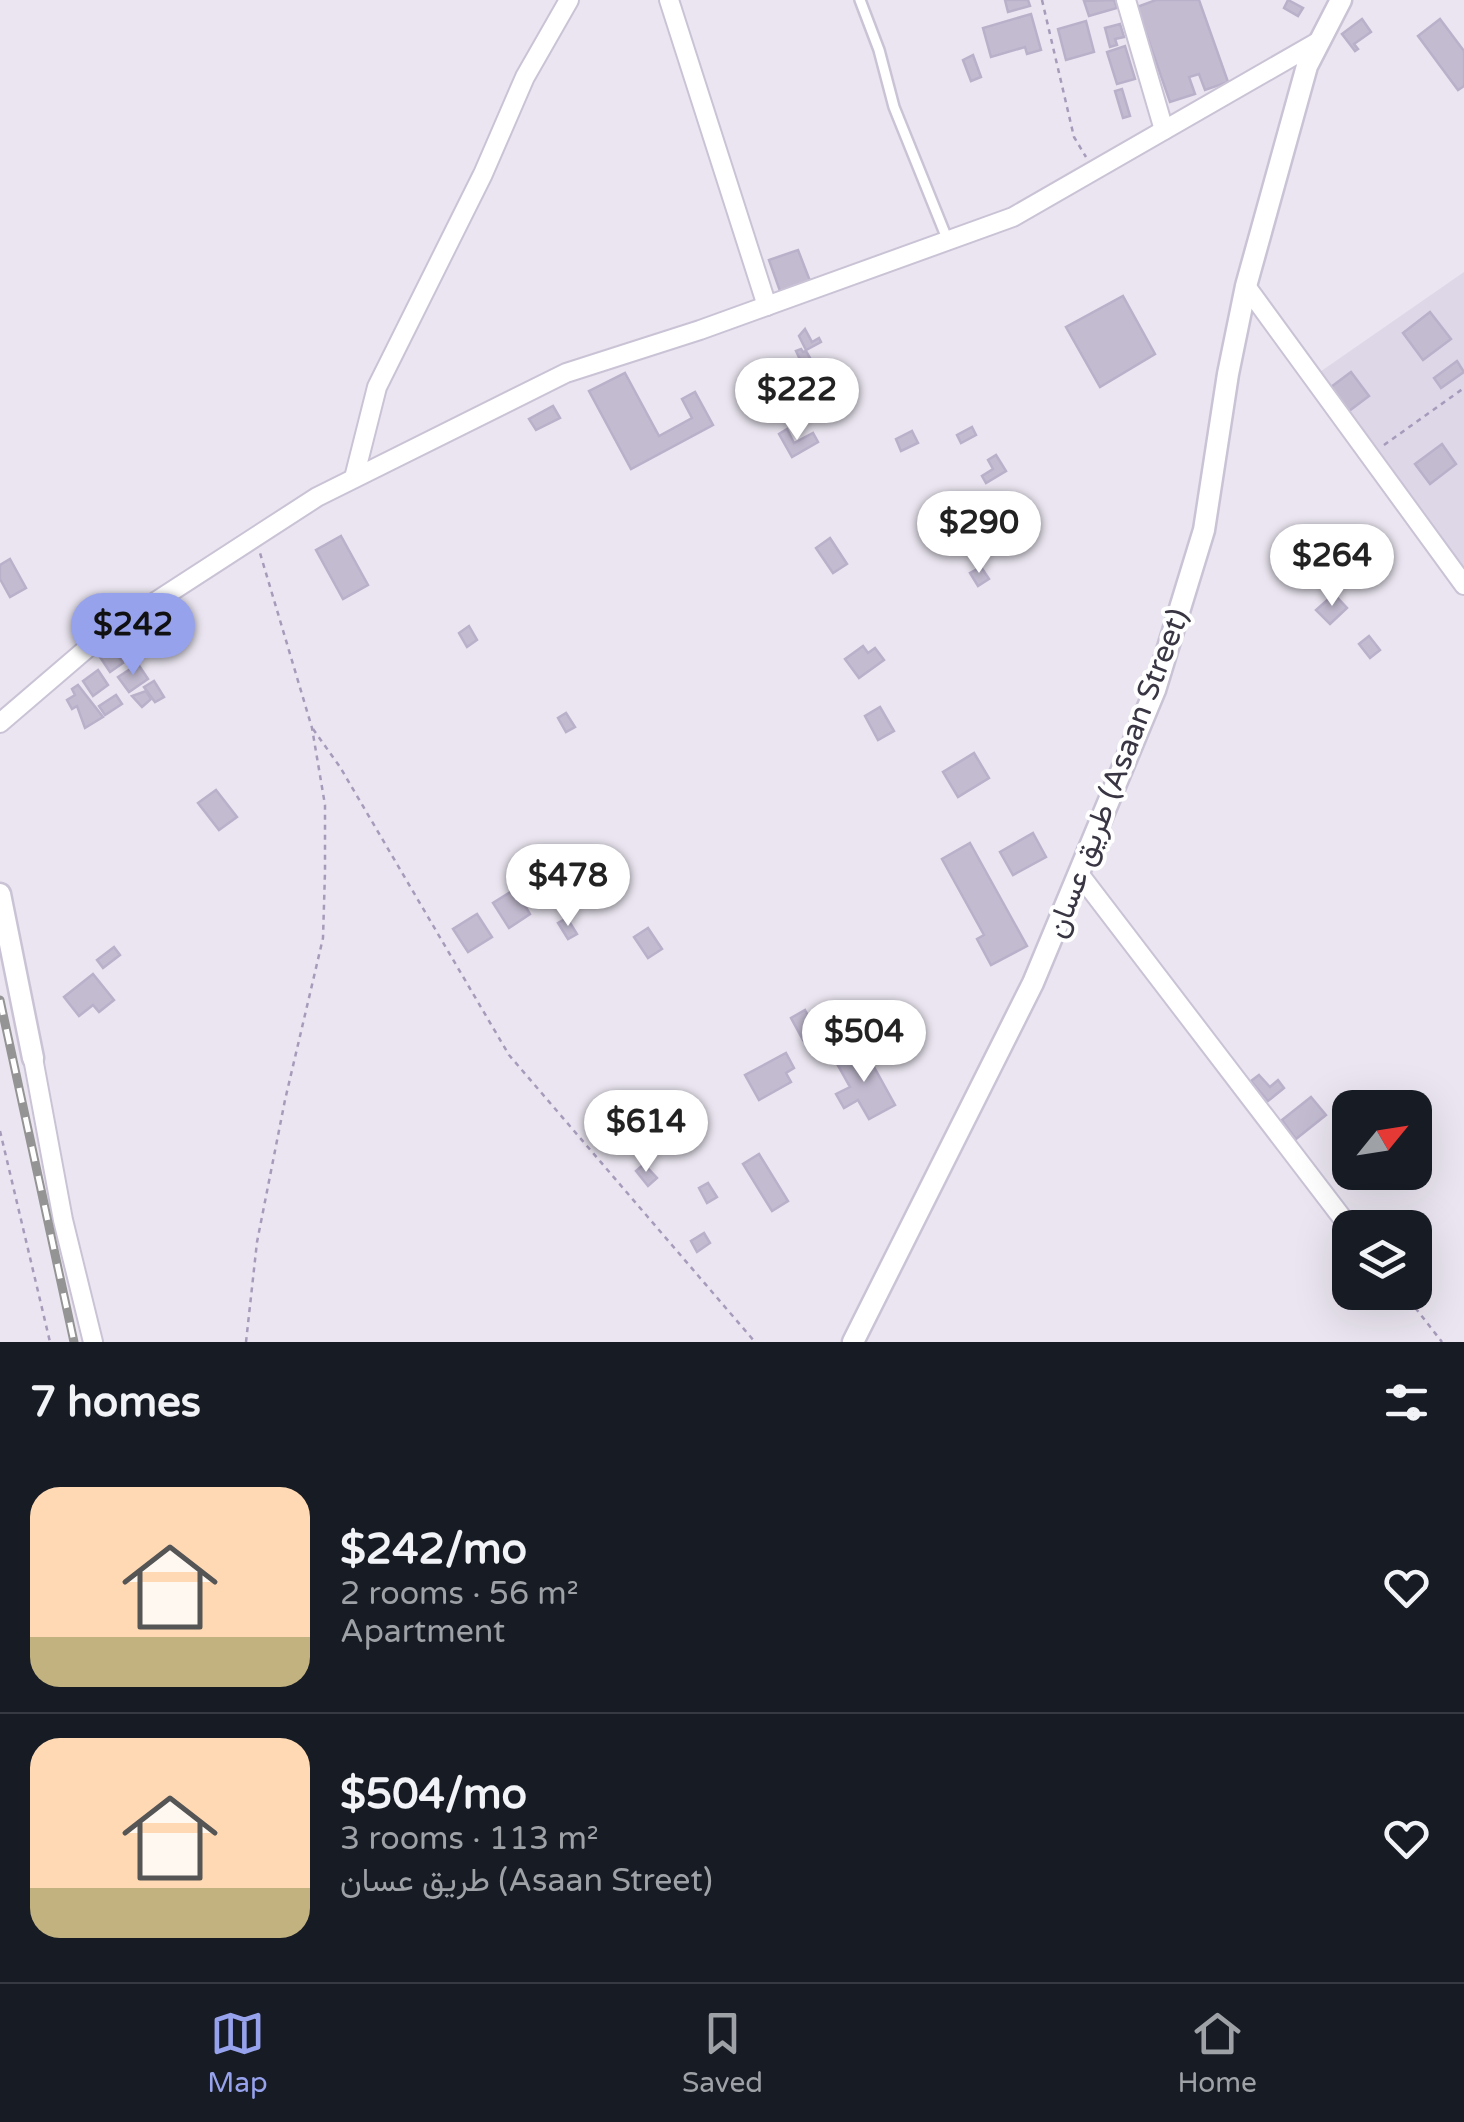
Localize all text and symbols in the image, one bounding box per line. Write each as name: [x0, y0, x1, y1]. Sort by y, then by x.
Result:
pin: $222: [738, 358, 856, 443]
text: $222: [757, 371, 837, 409]
pin: $290: [920, 491, 1038, 576]
text: $290: [939, 504, 1019, 542]
pin: $264: [1273, 524, 1391, 609]
text: $264: [1292, 537, 1372, 575]
pin: $242: [74, 593, 192, 678]
street label: طريق عسان (Asaan Street): [1038, 603, 1197, 943]
text: $242: [93, 606, 173, 644]
pin: $478: [509, 844, 627, 929]
text: $478: [528, 857, 608, 895]
pin: $504: [805, 1000, 923, 1085]
text: $504: [824, 1013, 904, 1051]
pin: $614: [587, 1090, 705, 1175]
north arrow: [1332, 1090, 1432, 1190]
map controls: [1332, 1090, 1432, 1310]
text: $614: [606, 1103, 686, 1141]
button: layers: [1332, 1210, 1432, 1310]
icon: filters: [1379, 1375, 1434, 1430]
text: 7 homes: [30, 1377, 201, 1428]
text: $242/mo: [340, 1524, 527, 1575]
icon: home: [110, 1527, 230, 1647]
icon: heart: [1379, 1560, 1434, 1615]
text: 2 rooms · 56 m²: [340, 1575, 579, 1613]
text: Apartment: [340, 1613, 505, 1651]
text: $504/mo: [340, 1769, 527, 1820]
icon: home: [110, 1778, 230, 1898]
icon: heart: [1379, 1811, 1434, 1866]
text: 3 rooms · 113 m²: [340, 1820, 599, 1858]
text: طريق عسان (Asaan Street): [340, 1862, 713, 1900]
tab: Map: [207, 2006, 268, 2100]
tab: Saved: [682, 2006, 763, 2100]
tab: Home: [1177, 2006, 1257, 2100]

